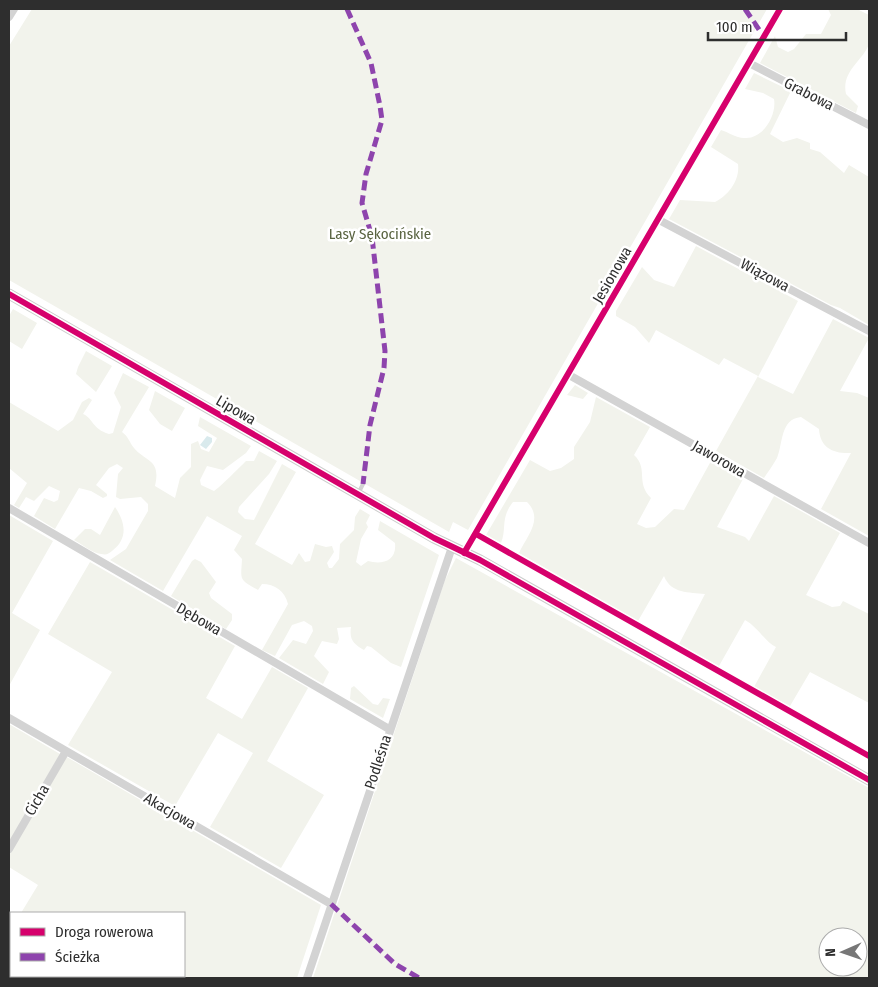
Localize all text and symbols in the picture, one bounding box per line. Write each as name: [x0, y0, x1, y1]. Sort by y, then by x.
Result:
scale bar: [708, 10, 846, 42]
text: 100 m: [716, 18, 753, 36]
street label: Grabowa: [781, 74, 837, 114]
park label: Lasy Sękocińskie: [329, 225, 431, 243]
street label: Jesionowa: [589, 243, 635, 307]
street label: Wiązowa: [737, 255, 793, 295]
street label: Lipowa: [213, 391, 259, 429]
street label: Jaworowa: [689, 437, 749, 481]
street label: Dębowa: [173, 599, 225, 639]
street label: Podleśna: [361, 732, 395, 792]
street label: Cicha: [21, 781, 53, 819]
street label: Akacjowa: [141, 789, 199, 833]
legend: [10, 912, 185, 977]
text: Droga rowerowa: [55, 923, 154, 941]
north arrow: [818, 927, 868, 977]
text: Ścieżka: [55, 948, 100, 966]
text: N: [822, 948, 839, 957]

